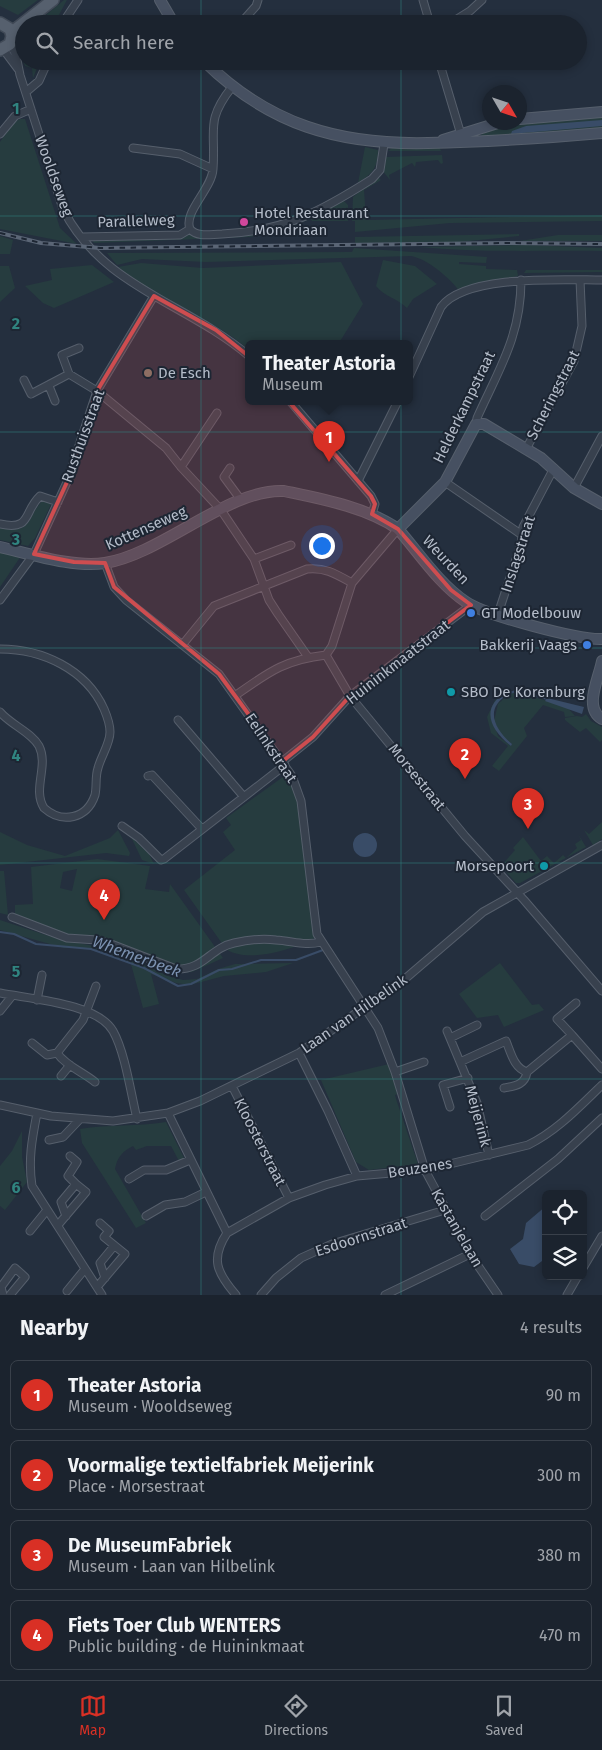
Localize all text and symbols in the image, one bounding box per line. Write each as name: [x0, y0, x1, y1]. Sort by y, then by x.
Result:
search box: [15, 15, 587, 70]
icon: search: [33, 29, 61, 57]
text: Search here: [73, 31, 174, 54]
north arrow: [482, 85, 527, 130]
text: 1: [12, 99, 20, 118]
street label: Wooldseweg: [31, 133, 77, 219]
place label: Hotel Restaurant Mondriaan: [254, 204, 369, 239]
street label: Parallelweg: [97, 211, 175, 231]
marker: Hotel Restaurant Mondriaan: [238, 216, 250, 228]
text: 2: [12, 314, 20, 333]
popup: [245, 340, 413, 405]
street label: Scheringstraat: [523, 347, 584, 443]
street label: Helderkampstraat: [429, 348, 499, 466]
text: Theater Astoria: [262, 352, 396, 375]
place label: De Esch: [158, 364, 211, 382]
marker: De Esch: [142, 367, 154, 379]
text: Museum: [262, 375, 323, 394]
street label: Rusthuisstraat: [58, 386, 108, 485]
pin: 1: [313, 421, 345, 462]
street label: Kottenseweg: [103, 502, 190, 554]
street label: Inslagstraat: [497, 513, 539, 595]
text: 3: [11, 530, 20, 549]
street label: Weurden: [419, 532, 473, 588]
your location: [309, 533, 335, 559]
place label: GT Modelbouw: [481, 604, 581, 622]
marker: GT Modelbouw: [465, 607, 477, 619]
street label: Huininkmaatstraat: [343, 616, 454, 708]
place label: Bakkerij Vaags: [480, 636, 577, 654]
marker: Bakkerij Vaags: [581, 639, 593, 651]
place label: SBO De Korenburg: [461, 683, 585, 701]
marker: SBO De Korenburg: [445, 686, 457, 698]
street label: Eelinkstraat: [241, 710, 301, 787]
pin: 2: [449, 738, 481, 779]
street label: Morsestraat: [385, 740, 450, 814]
text: 4: [11, 746, 21, 765]
pin: 3: [512, 788, 544, 829]
place label: Morsepoort: [455, 857, 535, 875]
marker: Morsepoort: [538, 860, 550, 872]
pin: 4: [88, 879, 120, 920]
water label: Whemerbeek: [90, 932, 184, 981]
text: 5: [12, 962, 21, 981]
street label: Laan van Hilbelink: [297, 970, 411, 1057]
street label: Meijerink: [461, 1083, 495, 1149]
street label: Kloosterstraat: [230, 1095, 290, 1189]
street label: Beuzenes: [387, 1154, 453, 1182]
text: 6: [11, 1178, 21, 1197]
street label: Kastanjelaan: [427, 1186, 487, 1270]
map controls: [542, 1190, 587, 1280]
button: locate: [542, 1190, 587, 1235]
street label: Esdoornstraat: [313, 1214, 410, 1260]
button: layers: [542, 1235, 587, 1280]
text: Nearby: [20, 1315, 88, 1341]
text: 4 results: [520, 1318, 582, 1337]
text: Theater Astoria: [68, 1374, 201, 1397]
text: 1: [33, 1386, 41, 1405]
text: 90 m: [546, 1386, 581, 1405]
text: Museum · Wooldseweg: [68, 1397, 232, 1416]
text: Voormalige textielfabriek Meijerink: [68, 1454, 374, 1477]
text: 2: [33, 1466, 41, 1485]
text: 300 m: [537, 1466, 581, 1485]
text: Place · Morsestraat: [68, 1477, 205, 1496]
text: De MuseumFabriek: [68, 1534, 232, 1557]
text: 3: [33, 1546, 41, 1565]
text: 380 m: [537, 1546, 581, 1565]
text: Museum · Laan van Hilbelink: [68, 1557, 275, 1576]
text: Fiets Toer Club WENTERS: [68, 1614, 281, 1637]
text: 4: [32, 1626, 42, 1645]
text: 470 m: [539, 1626, 581, 1645]
text: Public building · de Huininkmaat: [68, 1637, 304, 1656]
tab: Map: [79, 1692, 107, 1739]
tab: Directions: [264, 1692, 328, 1739]
tab: Saved: [485, 1692, 523, 1739]

